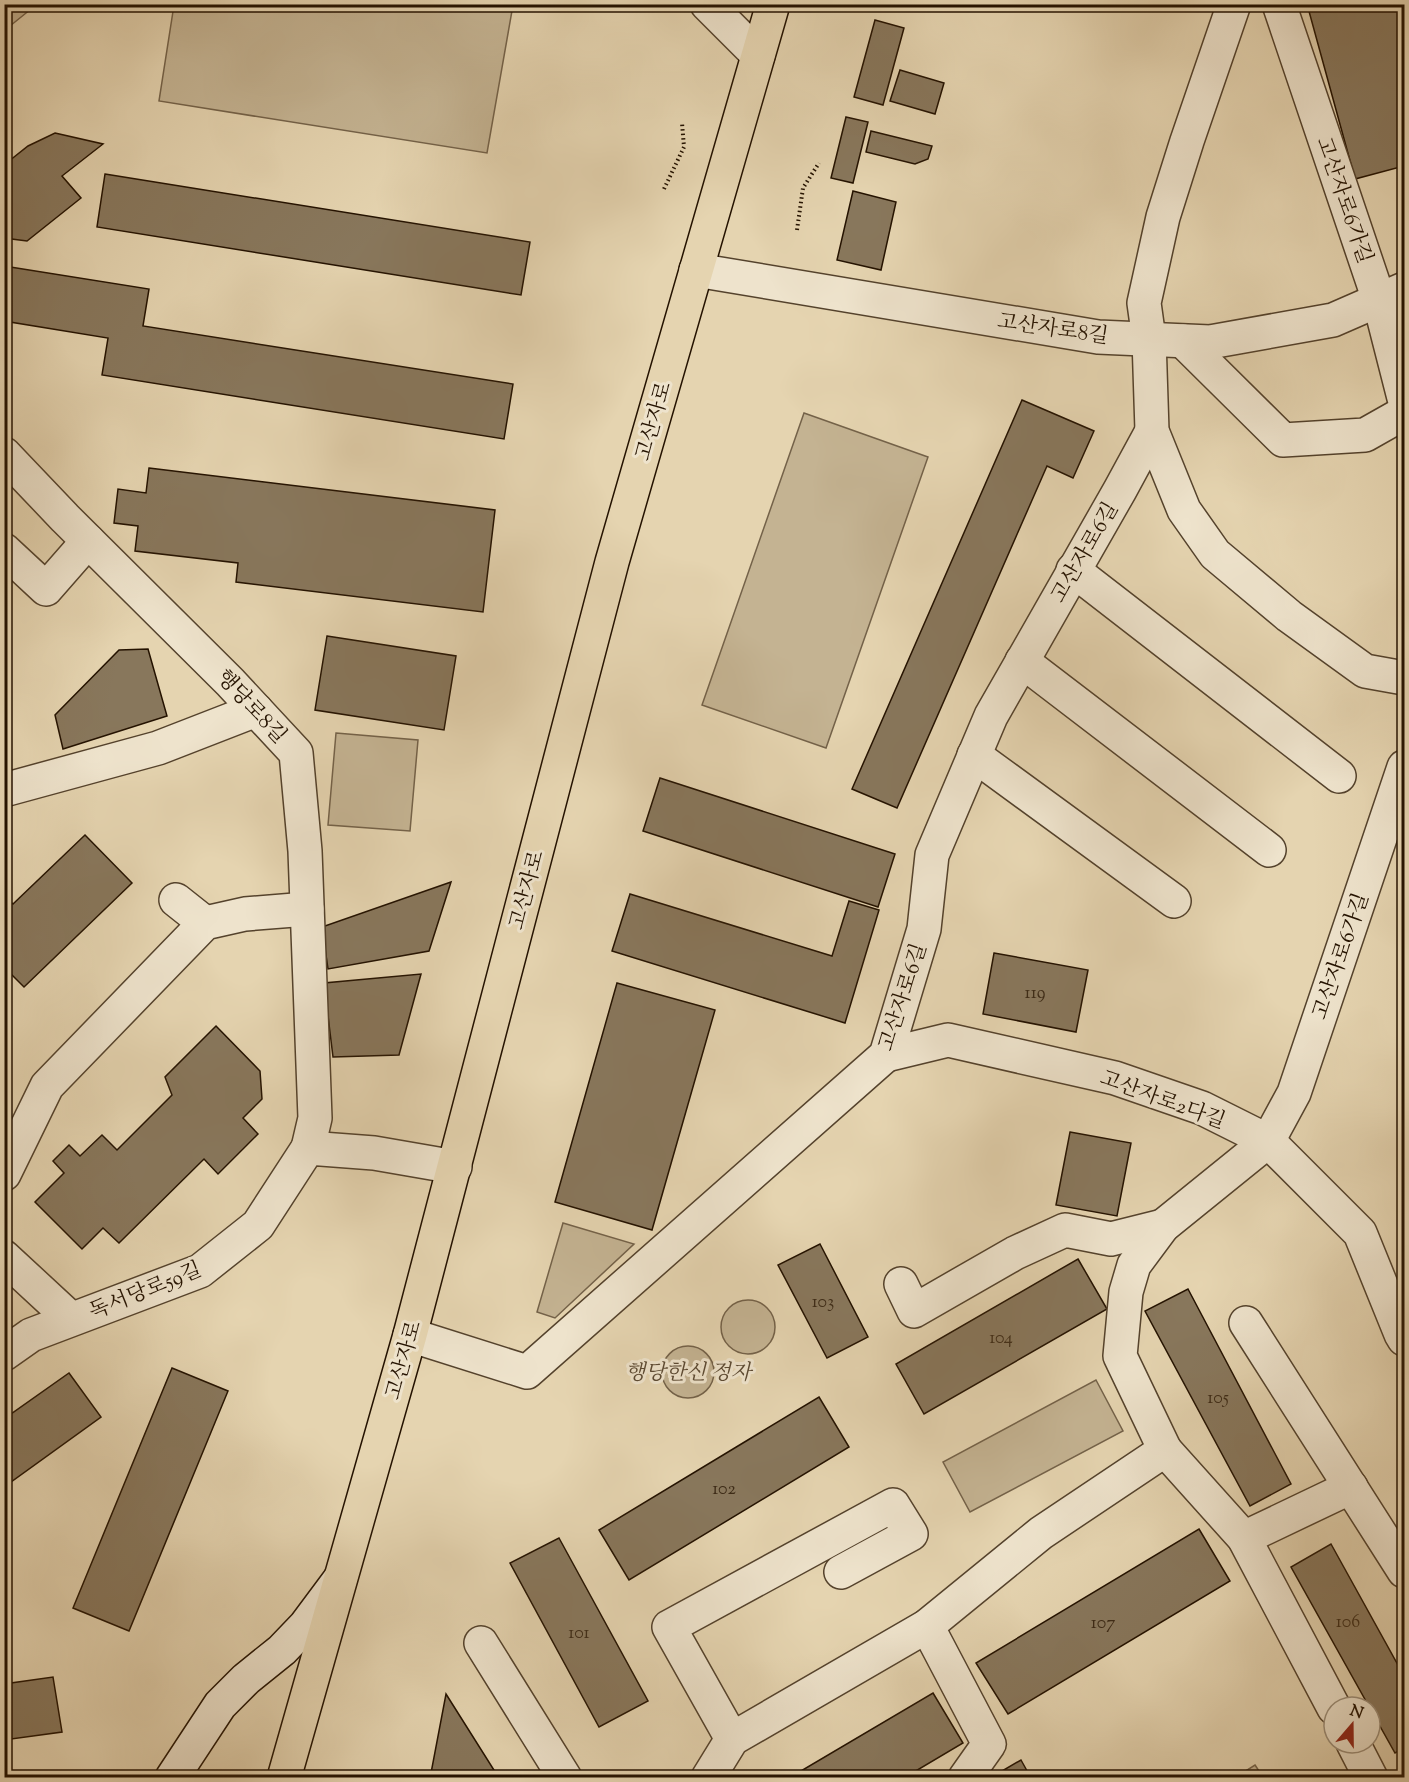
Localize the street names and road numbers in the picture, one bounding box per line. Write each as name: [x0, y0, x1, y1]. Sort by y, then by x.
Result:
street label: 고산자로6가길: [1307, 133, 1379, 268]
street label: 고산자로8길: [995, 307, 1110, 353]
street label: 고산자로: [629, 378, 681, 465]
street label: 고산자로6길: [1045, 497, 1127, 609]
street label: 행당로8길: [208, 664, 293, 751]
street label: 고산자로: [503, 847, 553, 934]
street label: 고산자로6가길: [1306, 889, 1378, 1024]
street label: 고산자로6길: [872, 940, 935, 1055]
street label: 고산자로2다길: [1095, 1064, 1229, 1137]
street label: 독서당로59길: [85, 1256, 206, 1328]
street label: 고산자로: [379, 1317, 431, 1404]

